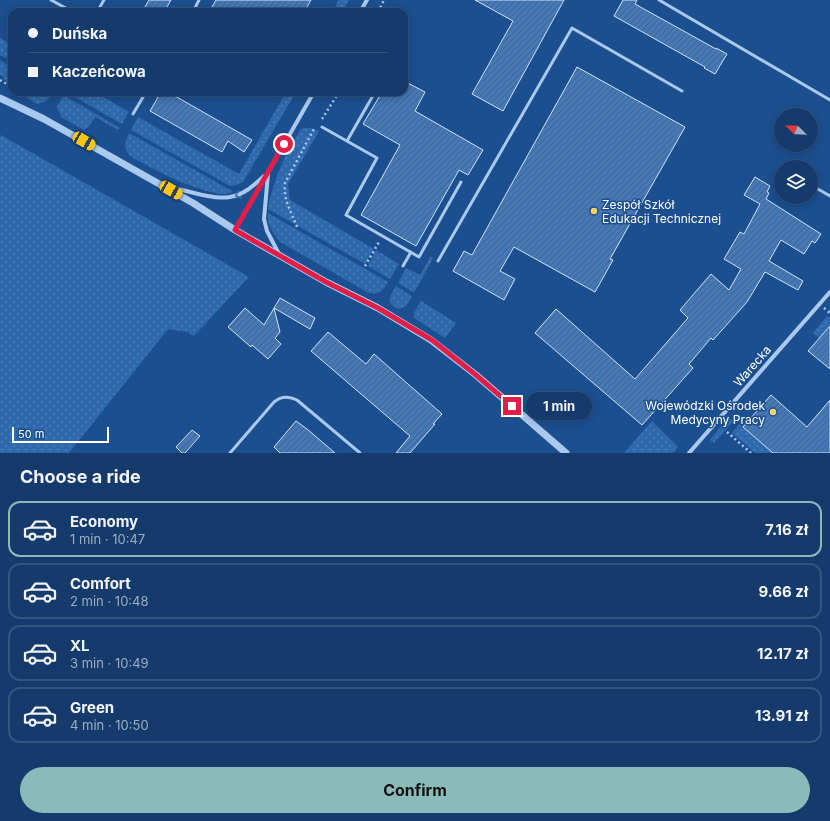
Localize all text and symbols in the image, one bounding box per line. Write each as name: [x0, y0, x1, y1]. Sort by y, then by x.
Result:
text: Duńska: [52, 24, 107, 43]
text: Kaczeńcowa: [52, 62, 146, 81]
north arrow: [774, 108, 818, 152]
map controls: [774, 108, 818, 204]
car: [71, 130, 97, 152]
route start: [275, 135, 293, 153]
button: layers: [774, 160, 818, 204]
car: [158, 179, 184, 201]
one-way arrow: [234, 190, 241, 198]
place label: Zespół Szkół Edukacji Technicznej: [602, 197, 721, 226]
marker: Zespół Szkół Edukacji Technicznej: [589, 206, 599, 216]
street label: Warecka: [730, 342, 774, 390]
callout: 1 min: [526, 392, 592, 420]
route end: [503, 397, 521, 415]
text: 1 min: [543, 398, 575, 414]
place label: Wojewódzki Ośrodek Medycyny Pracy: [645, 398, 765, 427]
marker: Wojewódzki Ośrodek Medycyny Pracy: [768, 407, 778, 417]
scale bar: [12, 425, 109, 444]
text: 50 m: [18, 427, 44, 441]
text: Choose a ride: [20, 466, 141, 487]
icon: car: [22, 511, 58, 547]
text: Economy: [70, 512, 138, 531]
text: 7.16 zł: [765, 520, 808, 539]
text: 1 min · 10:47: [70, 531, 145, 547]
icon: car: [22, 573, 58, 609]
text: Comfort: [70, 574, 131, 593]
text: 9.66 zł: [758, 582, 808, 601]
text: 2 min · 10:48: [70, 593, 149, 609]
icon: car: [22, 635, 58, 671]
text: XL: [70, 636, 90, 655]
text: 12.17 zł: [757, 644, 808, 663]
text: 3 min · 10:49: [70, 655, 149, 671]
icon: car: [22, 697, 58, 733]
text: Green: [70, 698, 114, 717]
text: 13.91 zł: [755, 706, 808, 725]
text: 4 min · 10:50: [70, 717, 149, 733]
button: Confirm: [20, 767, 810, 813]

